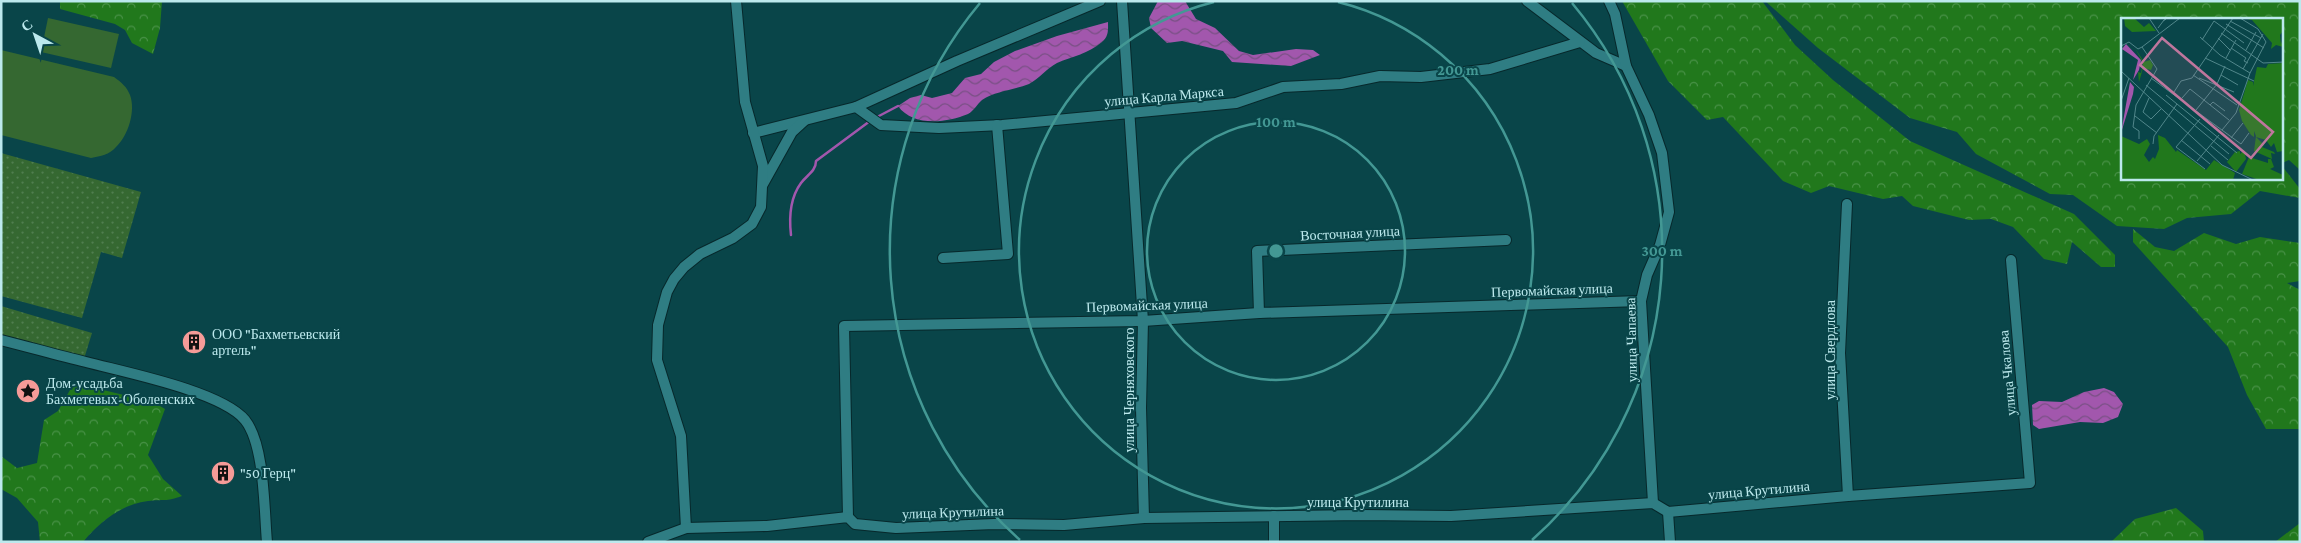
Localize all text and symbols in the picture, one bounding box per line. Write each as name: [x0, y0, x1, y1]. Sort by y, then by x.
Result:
north arrow: [10, 10, 60, 60]
text: С: [18, 16, 36, 34]
inset map: [2121, 18, 2284, 180]
text: 200 m: [1437, 62, 1479, 78]
street label: улица Карла Маркса: [1104, 83, 1225, 109]
text: 100 m: [1256, 114, 1296, 130]
street label: Восточная улица: [1300, 222, 1401, 244]
centre of rings: [1267, 242, 1285, 260]
text: 300 m: [1641, 243, 1683, 259]
street label: Первомайская улица: [1491, 280, 1614, 300]
street label: Первомайская улица: [1086, 295, 1209, 315]
street label: улица Чапаева: [1622, 297, 1640, 383]
street label: улица Свердлова: [1822, 299, 1838, 400]
place label: ООО "Бахметьевский артель": [212, 326, 341, 358]
street label: улица Черняховского: [1121, 327, 1137, 453]
building icon: ООО "Бахметьевский артель": [181, 329, 207, 355]
street label: улица Чкалова: [1995, 329, 2019, 416]
place label: Дом-усадьба Бахметевых-Оболенских: [46, 375, 195, 407]
place icon: Дом-усадьба Бахметевых-Оболенских: [15, 378, 41, 404]
building icon: "50 Герц": [210, 460, 236, 486]
place label: "50 Герц": [240, 465, 296, 481]
street label: улица Крутилина: [1707, 478, 1811, 502]
street label: улица Крутилина: [1307, 494, 1410, 510]
street label: улица Крутилина: [902, 502, 1005, 522]

